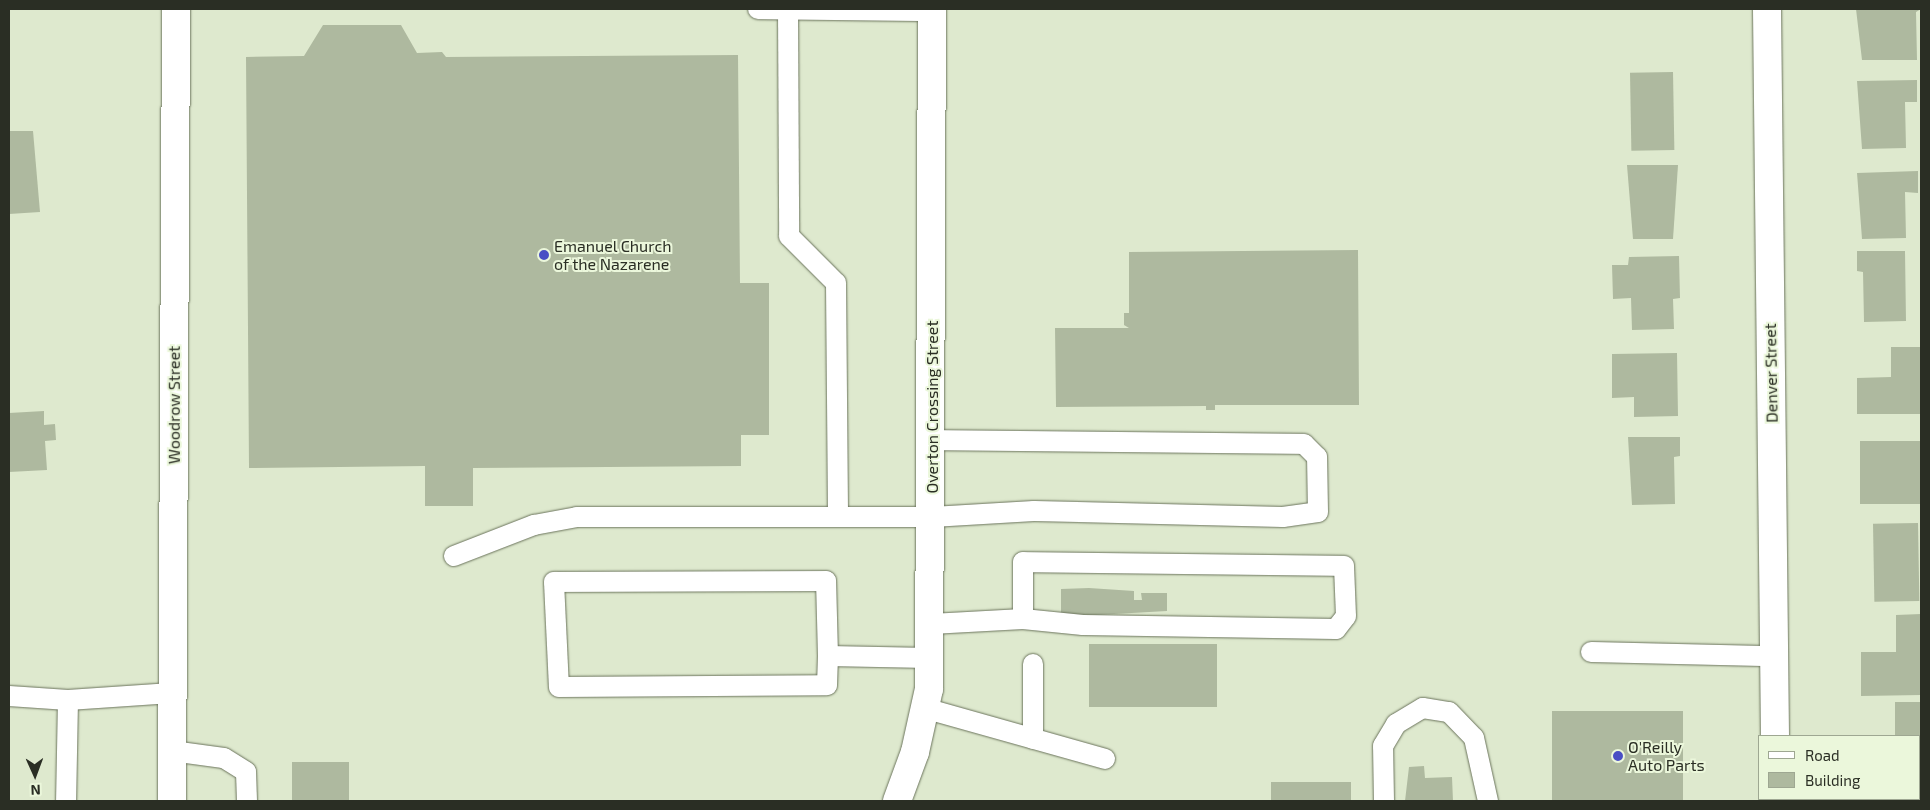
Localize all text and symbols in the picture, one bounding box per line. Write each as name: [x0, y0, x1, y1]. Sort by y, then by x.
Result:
place label: Emanuel Church of the Nazarene: [554, 236, 672, 274]
marker: Emanuel Church of the Nazarene: [538, 249, 550, 261]
street label: Overton Crossing Street: [922, 320, 942, 494]
street label: Denver Street: [1761, 323, 1781, 423]
street label: Woodrow Street: [164, 346, 184, 464]
legend: [1758, 735, 1920, 800]
place label: O'Reilly Auto Parts: [1628, 737, 1705, 775]
text: Road: [1805, 746, 1840, 764]
north arrow: [10, 750, 60, 800]
marker: O'Reilly Auto Parts: [1612, 750, 1624, 762]
text: Building: [1805, 771, 1860, 789]
text: N: [30, 782, 41, 799]

